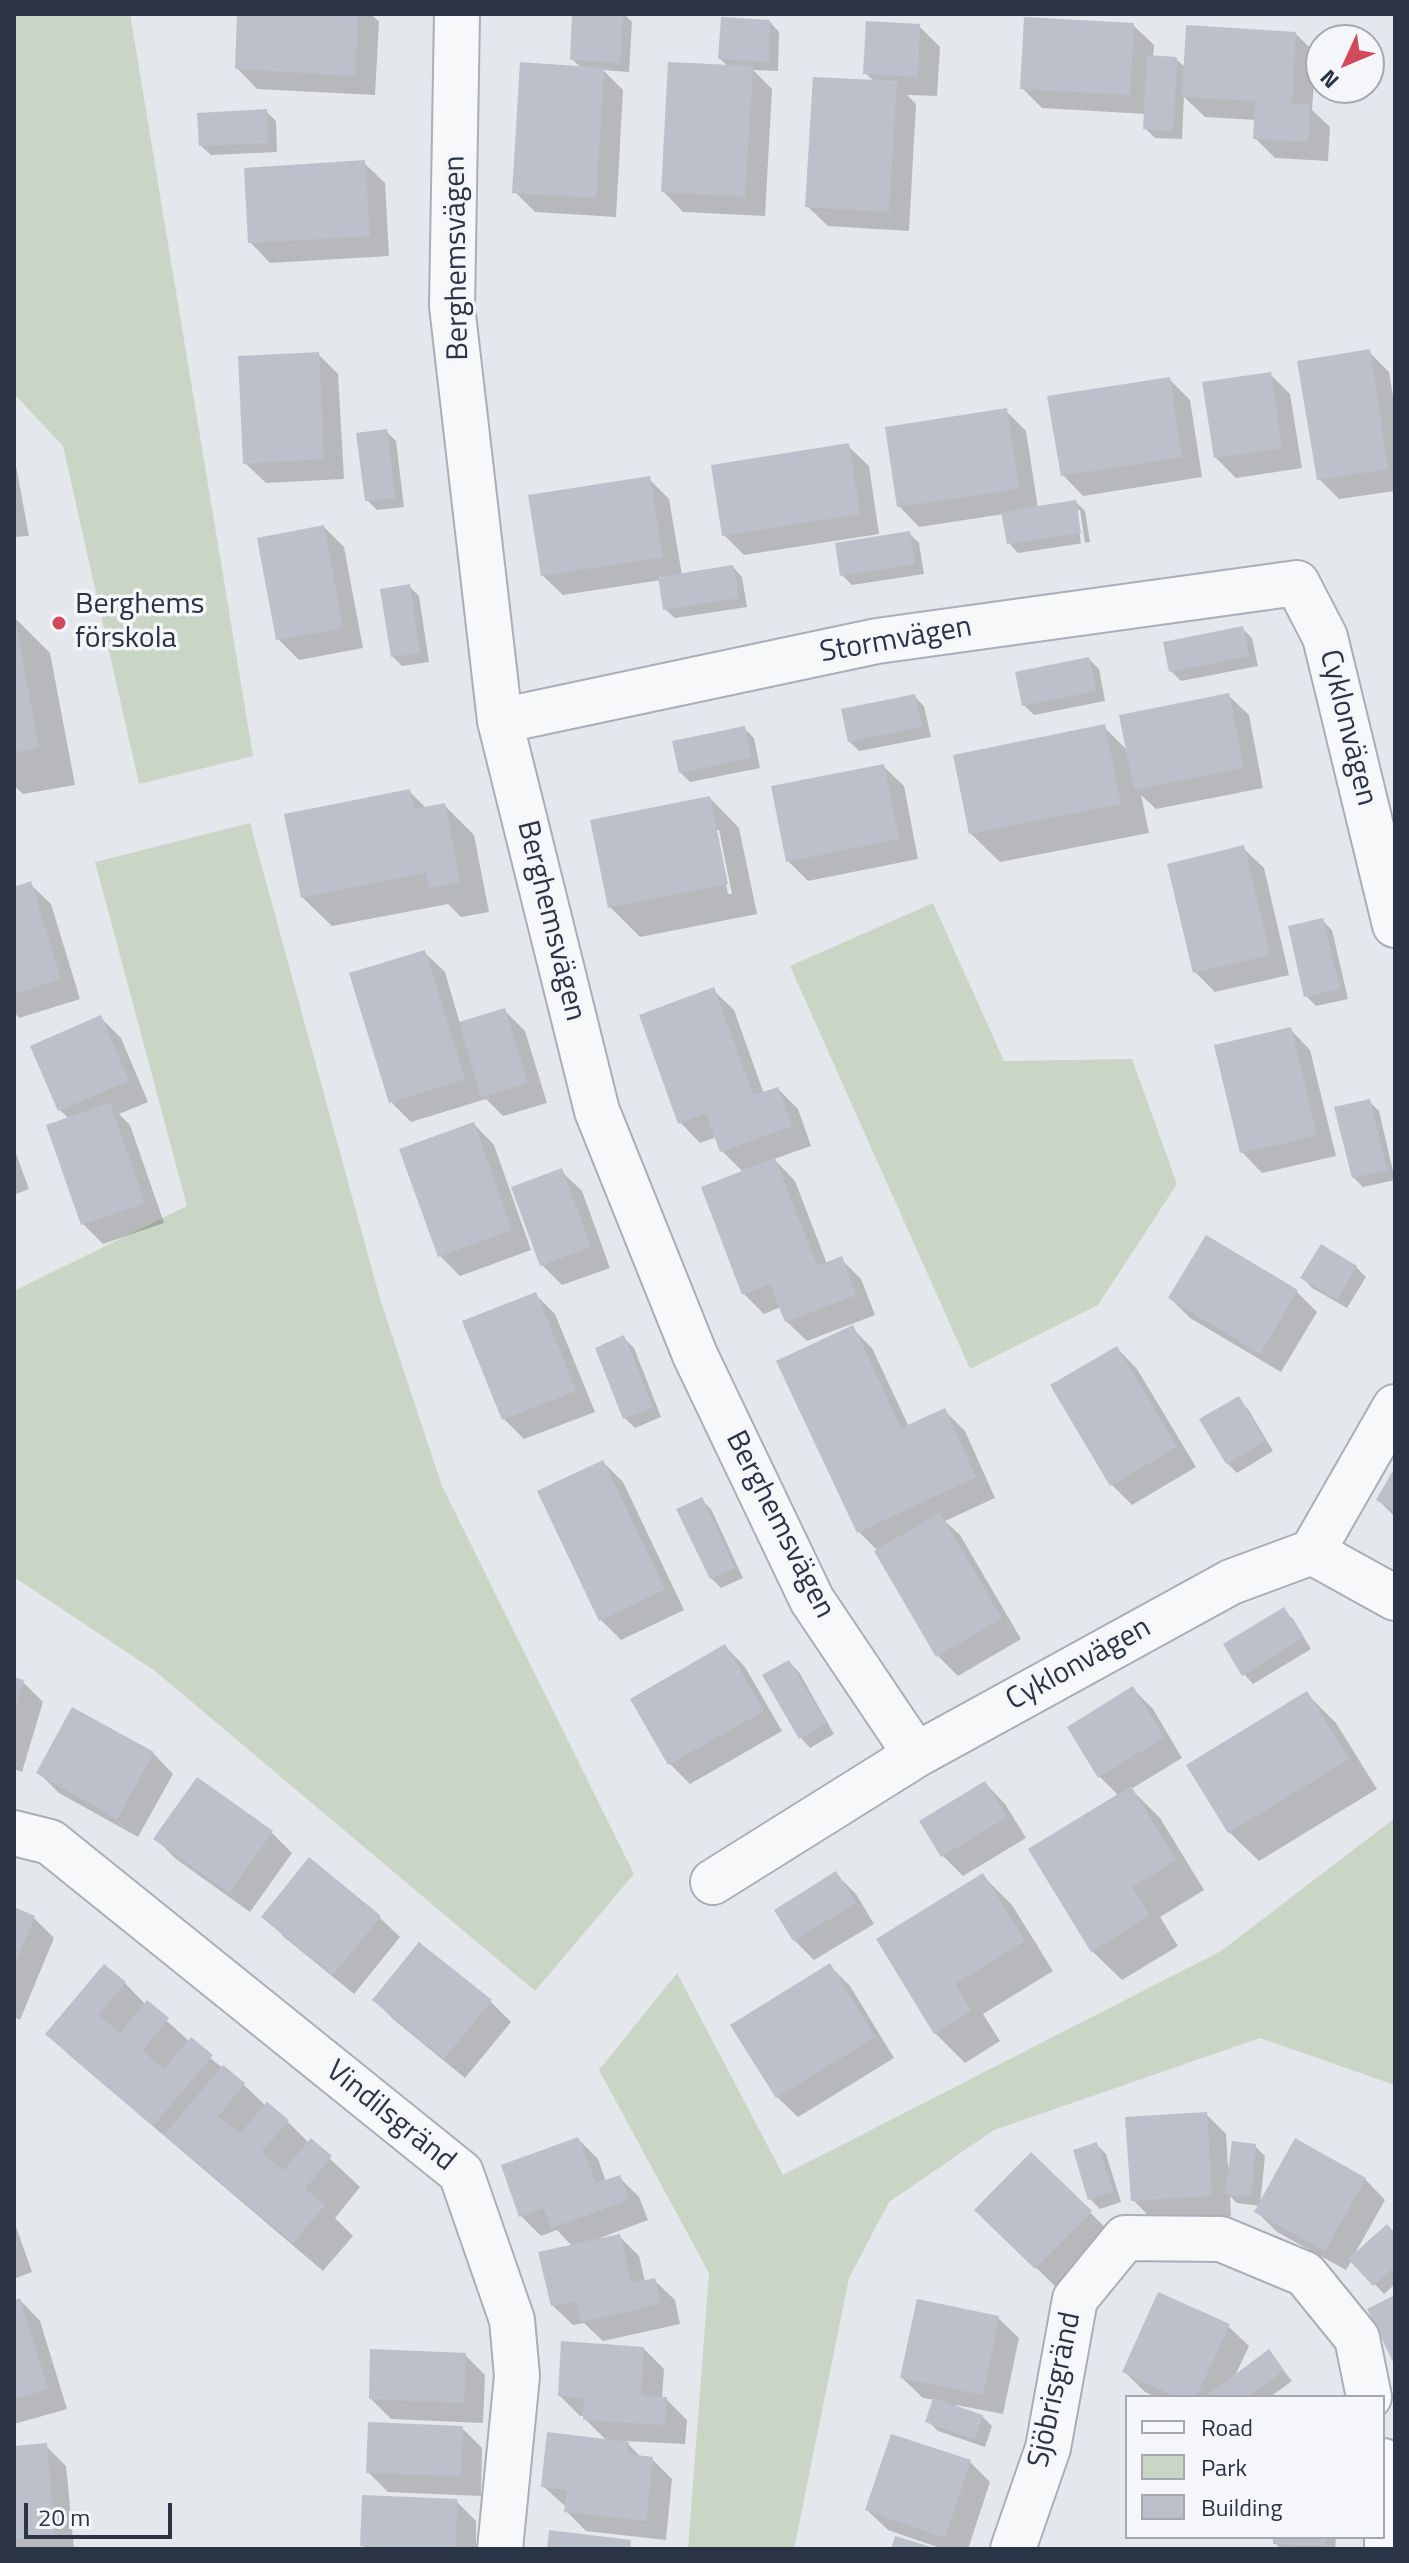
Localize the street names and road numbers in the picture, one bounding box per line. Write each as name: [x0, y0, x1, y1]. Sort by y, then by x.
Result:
street label: Berghemsvägen: [438, 155, 478, 361]
street label: Stormvägen: [817, 610, 975, 672]
street label: Cyklonvägen: [1310, 646, 1384, 810]
street label: Berghemsvägen: [508, 817, 592, 1025]
street label: Berghemsvägen: [716, 1425, 842, 1625]
street label: Cyklonvägen: [1001, 1611, 1157, 1719]
street label: Vindilsgränd: [318, 2054, 462, 2180]
street label: Sjöbrisgränd: [1022, 2309, 1090, 2471]

